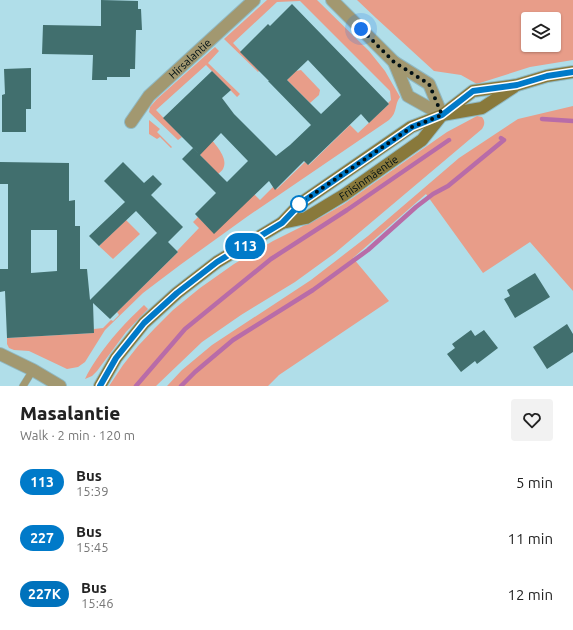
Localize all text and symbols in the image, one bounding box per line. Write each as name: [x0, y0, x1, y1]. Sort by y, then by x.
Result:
map controls: [521, 12, 561, 52]
button: layers: [521, 12, 561, 52]
your location: [351, 19, 371, 39]
street label: Hirsalantie: [166, 36, 213, 81]
street label: Friisinmäentie: [337, 153, 400, 203]
unlabelled marker: [290, 195, 308, 213]
line badge: 113: [222, 233, 268, 259]
text: 113: [233, 238, 257, 254]
button: heart: [511, 399, 553, 441]
text: Masalantie: [20, 402, 120, 424]
text: Walk · 2 min · 120 m: [20, 428, 135, 442]
text: Bus: [76, 467, 102, 484]
text: 113: [30, 474, 54, 490]
text: 5 min: [516, 474, 553, 491]
text: 15:39: [76, 484, 109, 498]
text: Bus: [76, 523, 102, 540]
text: 227: [30, 530, 54, 546]
text: 11 min: [507, 530, 553, 547]
text: 15:45: [76, 540, 109, 554]
text: Bus: [81, 579, 107, 596]
text: 227K: [28, 586, 61, 602]
text: 12 min: [507, 586, 553, 603]
text: 15:46: [81, 596, 114, 610]

